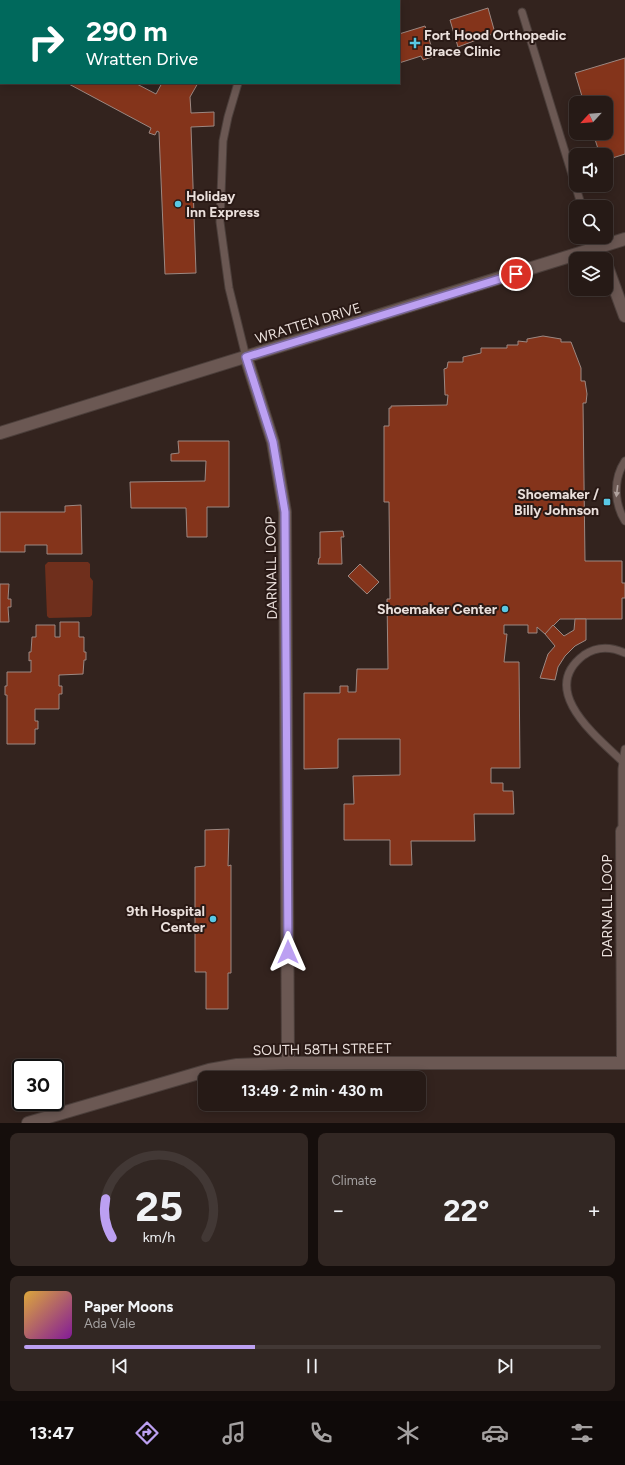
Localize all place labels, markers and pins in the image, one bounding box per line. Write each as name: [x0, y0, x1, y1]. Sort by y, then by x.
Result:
place label: Fort Hood Orthopedic Brace Clinic: [424, 27, 567, 60]
marker: Fort Hood Orthopedic Brace Clinic: [409, 37, 421, 49]
place label: Holiday Inn Express: [186, 188, 260, 221]
marker: Holiday Inn Express: [173, 199, 183, 209]
pin: [499, 257, 533, 291]
place label: Shoemaker / Billy Johnson: [514, 486, 599, 519]
marker: Shoemaker / Billy Johnson: [602, 497, 612, 507]
place label: Shoemaker Center: [377, 601, 498, 618]
marker: Shoemaker Center: [500, 604, 510, 614]
place label: 9th Hospital Center: [126, 903, 206, 936]
marker: 9th Hospital Center: [208, 914, 218, 924]

